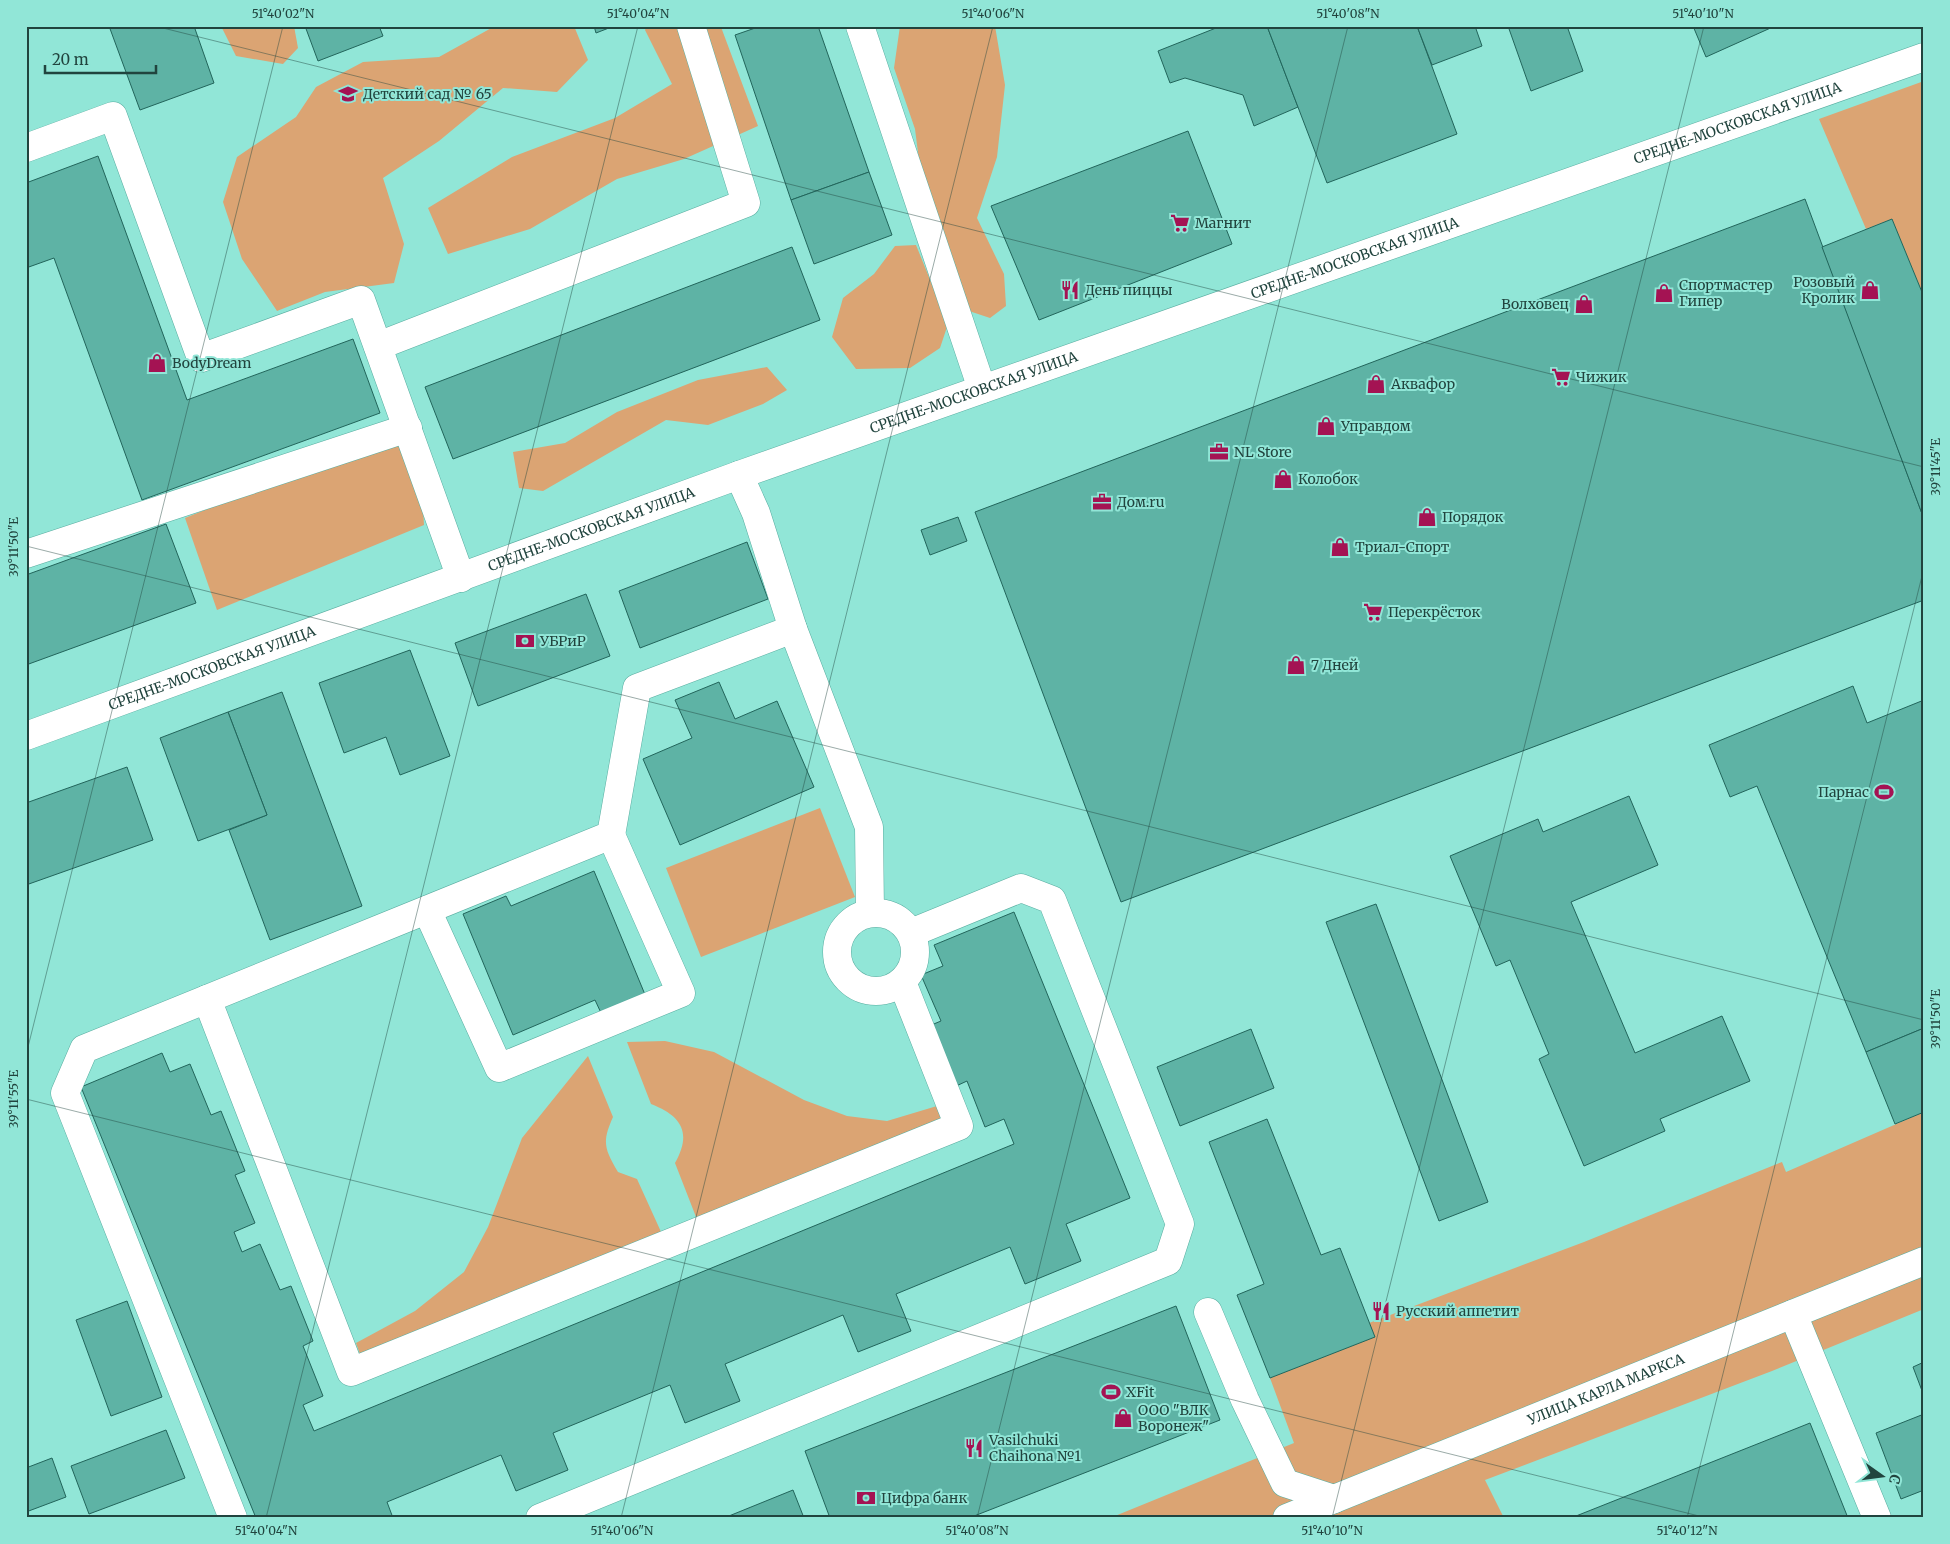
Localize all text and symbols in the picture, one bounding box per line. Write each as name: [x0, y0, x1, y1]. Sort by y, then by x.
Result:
text: 51°40'02"N: [252, 6, 315, 21]
text: 51°40'04"N: [607, 6, 670, 21]
text: 51°40'06"N: [962, 6, 1025, 21]
text: 51°40'08"N: [1316, 6, 1380, 21]
text: 51°40'10"N: [1672, 6, 1734, 21]
scale bar: [45, 42, 156, 74]
text: 20 m: [52, 50, 89, 69]
street label: СРЕДНЕ-МОСКОВСКАЯ УЛИЦА: [1631, 78, 1844, 168]
school or university icon: Детский сад № 65: [337, 83, 359, 105]
place label: Детский сад № 65: [363, 85, 492, 103]
supermarket icon: Магнит: [1169, 212, 1191, 234]
street label: СРЕДНЕ-МОСКОВСКАЯ УЛИЦА: [1248, 213, 1461, 303]
place label: Магнит: [1195, 214, 1252, 232]
place label: Розовый Кролик: [1793, 273, 1855, 307]
place label: Спортмастер Гипер: [1679, 276, 1773, 310]
restaurant icon: День пиццы: [1059, 279, 1081, 301]
shop icon: Розовый Кролик: [1859, 279, 1881, 301]
place label: День пиццы: [1085, 281, 1173, 299]
shop icon: Спортмастер Гипер: [1653, 282, 1675, 304]
shop icon: Волховец: [1573, 293, 1595, 315]
place label: Волховец: [1501, 295, 1569, 313]
street label: СРЕДНЕ-МОСКОВСКАЯ УЛИЦА: [867, 347, 1080, 437]
shop icon: BodyDream: [146, 352, 168, 374]
place label: BodyDream: [172, 354, 252, 372]
supermarket icon: Чижик: [1550, 366, 1572, 388]
place label: Чижик: [1576, 368, 1627, 386]
shop icon: Аквафор: [1365, 373, 1387, 395]
place label: Аквафор: [1390, 375, 1455, 393]
shop icon: Управдом: [1315, 415, 1337, 437]
place label: Управдом: [1340, 417, 1411, 435]
text: 39°11'45"E: [1928, 438, 1943, 496]
office icon: NL Store: [1208, 441, 1230, 463]
place label: NL Store: [1234, 443, 1292, 461]
shop icon: Колобок: [1272, 468, 1294, 490]
place label: Колобок: [1298, 470, 1358, 488]
street label: СРЕДНЕ-МОСКОВСКАЯ УЛИЦА: [485, 483, 697, 575]
office icon: Дом.ru: [1091, 491, 1113, 513]
place label: Дом.ru: [1117, 493, 1165, 511]
shop icon: Порядок: [1416, 506, 1438, 528]
place label: Порядок: [1442, 508, 1503, 526]
text: 39°11'50"E: [6, 517, 21, 577]
shop icon: Триал-Спорт: [1329, 536, 1351, 558]
place label: Триал-Спорт: [1355, 538, 1450, 556]
supermarket icon: Перекрёсток: [1362, 601, 1384, 623]
place label: Перекрёсток: [1388, 603, 1480, 621]
street label: СРЕДНЕ-МОСКОВСКАЯ УЛИЦА: [106, 622, 318, 714]
bank icon: УБРиР: [514, 630, 536, 652]
place label: УБРиР: [539, 632, 586, 650]
shop icon: 7 Дней: [1285, 654, 1307, 676]
place label: 7 Дней: [1311, 656, 1359, 674]
sports icon: Парнас: [1873, 781, 1895, 803]
place label: Парнас: [1818, 783, 1869, 801]
text: 39°11'50"E: [1928, 989, 1943, 1049]
text: 39°11'55"E: [6, 1069, 21, 1128]
restaurant icon: Русский аппетит: [1370, 1300, 1392, 1322]
place label: Русский аппетит: [1396, 1302, 1519, 1320]
street label: УЛИЦА КАРЛА МАРКСА: [1524, 1350, 1687, 1429]
sports icon: XFit: [1100, 1381, 1122, 1403]
place label: XFit: [1126, 1383, 1155, 1401]
place label: ООО "ВЛК Воронеж": [1138, 1401, 1209, 1435]
shop icon: ООО "ВЛК Воронеж": [1112, 1407, 1134, 1429]
place label: Vasilchuki Chaihona №1: [988, 1431, 1081, 1465]
restaurant icon: Vasilchuki Chaihona №1: [963, 1437, 985, 1459]
north arrow: [1858, 1452, 1908, 1502]
text: С: [1885, 1472, 1904, 1486]
bank icon: Цифра банк: [855, 1487, 877, 1509]
place label: Цифра банк: [881, 1489, 967, 1507]
text: 51°40'04"N: [235, 1523, 298, 1538]
text: 51°40'06"N: [591, 1523, 654, 1538]
text: 51°40'08"N: [945, 1523, 1009, 1538]
text: 51°40'10"N: [1301, 1523, 1363, 1538]
text: 51°40'12"N: [1657, 1523, 1718, 1538]

